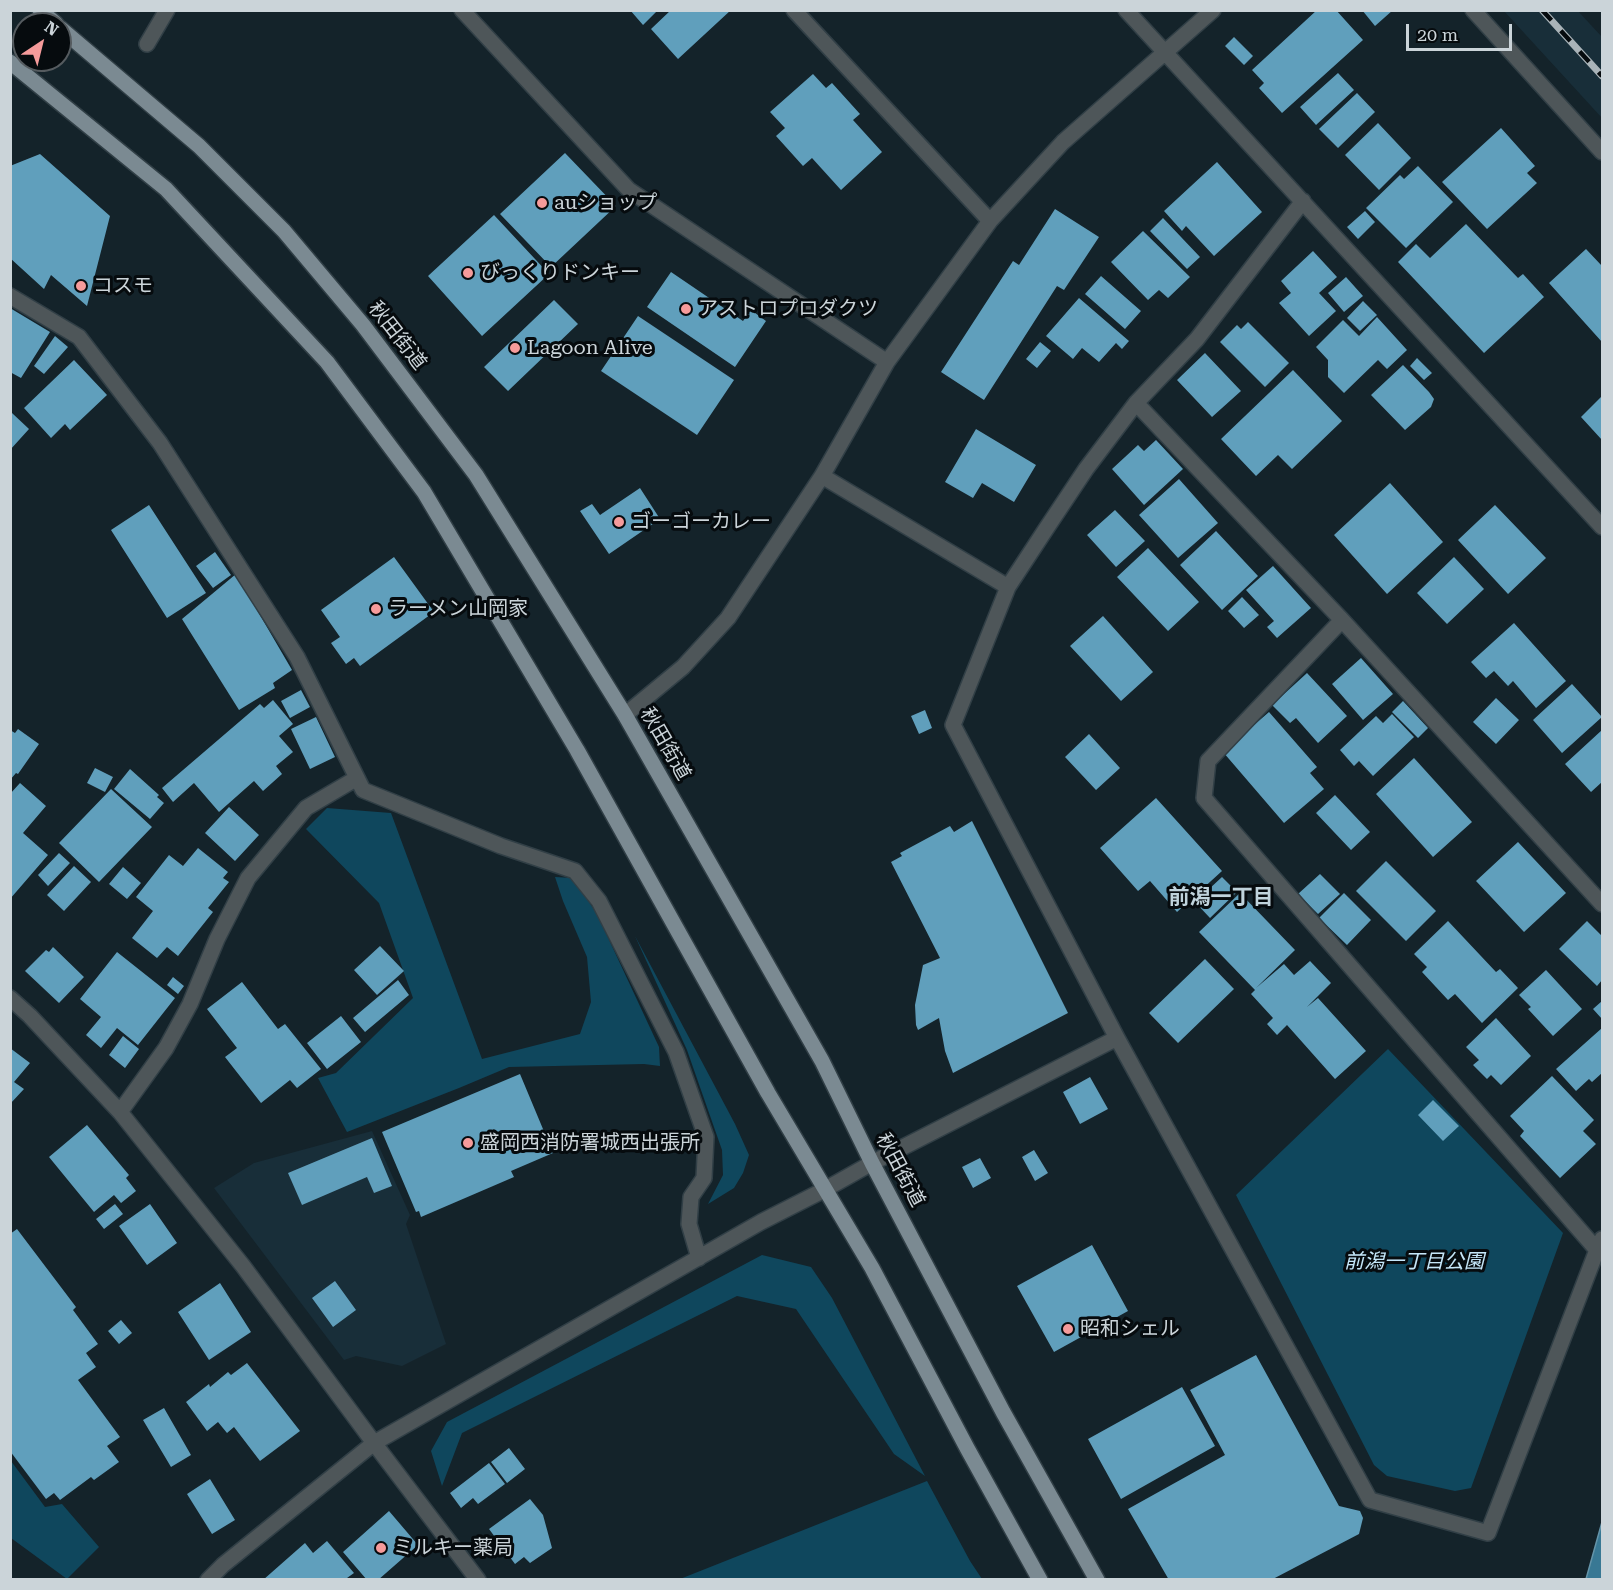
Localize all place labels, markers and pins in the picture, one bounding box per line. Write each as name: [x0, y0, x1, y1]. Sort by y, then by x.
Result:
place label: auショップ: [554, 191, 657, 215]
marker: auショップ: [535, 196, 549, 210]
place label: びっくりドンキー: [480, 261, 640, 285]
marker: びっくりドンキー: [461, 266, 475, 280]
place label: コスモ: [93, 274, 153, 298]
marker: コスモ: [74, 279, 88, 293]
place label: アストロプロダクツ: [698, 297, 878, 321]
marker: アストロプロダクツ: [679, 302, 693, 316]
place label: Lagoon Alive: [527, 336, 653, 360]
marker: Lagoon Alive: [508, 341, 522, 355]
place label: ゴーゴーカレー: [631, 510, 771, 534]
marker: ゴーゴーカレー: [612, 515, 626, 529]
place label: ラーメン山岡家: [388, 597, 528, 621]
marker: ラーメン山岡家: [369, 602, 383, 616]
place label: 盛岡西消防署城西出張所: [480, 1131, 700, 1155]
marker: 盛岡西消防署城西出張所: [461, 1136, 475, 1150]
place label: 昭和シェル: [1080, 1317, 1180, 1341]
marker: 昭和シェル: [1061, 1322, 1075, 1336]
place label: ミルキー薬局: [393, 1536, 513, 1560]
marker: ミルキー薬局: [374, 1541, 388, 1555]

